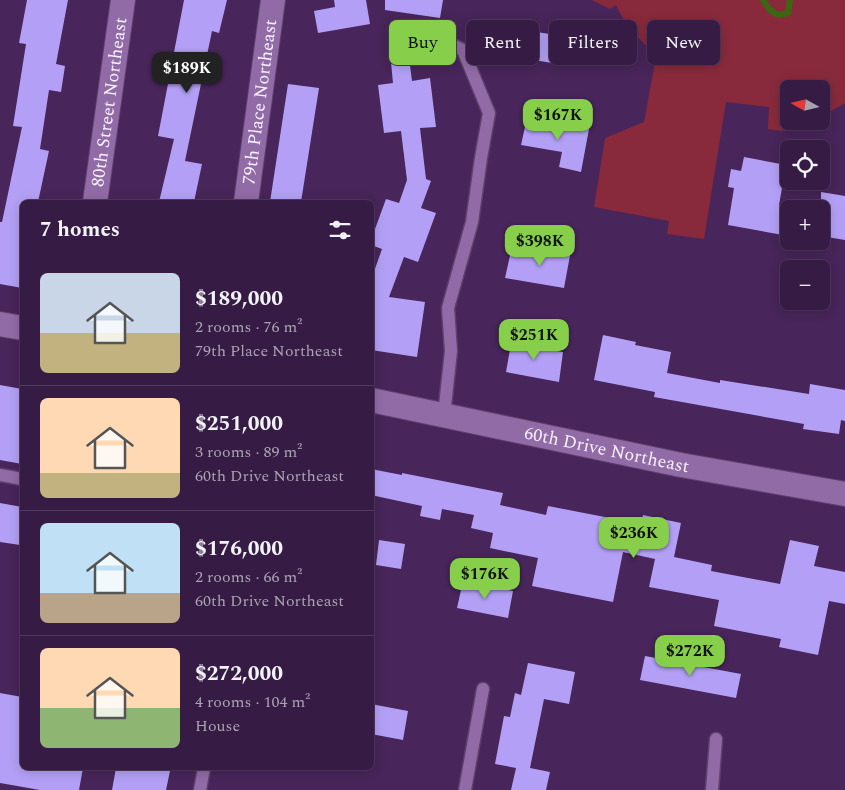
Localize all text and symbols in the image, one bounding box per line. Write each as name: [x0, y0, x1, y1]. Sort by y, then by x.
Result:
street label: 80th Street Northeast: [84, 16, 134, 189]
street label: 79th Place Northeast: [235, 18, 284, 186]
chip: Buy: [389, 20, 456, 65]
chip: Rent: [466, 20, 539, 65]
chip: Filters: [549, 20, 637, 65]
chip: New: [647, 20, 720, 65]
pin: $189K: [152, 52, 222, 94]
text: $189K: [163, 56, 211, 80]
north arrow: [780, 80, 830, 130]
map controls: [780, 80, 830, 310]
pin: $167K: [523, 98, 593, 141]
text: $167K: [534, 103, 582, 127]
button: locate: [780, 140, 830, 190]
button: +: [780, 200, 830, 250]
text: 7 homes: [40, 214, 120, 246]
icon: filters: [326, 216, 354, 244]
pin: $398K: [505, 224, 575, 267]
text: $398K: [516, 229, 564, 253]
button: −: [780, 260, 830, 310]
text: $189,000: [195, 283, 283, 315]
icon: home: [80, 293, 140, 353]
text: 2 rooms · 76 m²: [195, 315, 302, 339]
pin: $251K: [499, 318, 569, 361]
text: $251K: [510, 323, 558, 347]
text: 79th Place Northeast: [195, 339, 343, 363]
text: $251,000: [195, 408, 283, 440]
icon: home: [80, 418, 140, 478]
street label: 60th Drive Northeast: [522, 420, 691, 480]
text: 3 rooms · 89 m²: [195, 440, 302, 464]
text: 60th Drive Northeast: [195, 464, 344, 488]
pin: $236K: [599, 516, 669, 559]
text: $236K: [610, 521, 658, 545]
text: $176,000: [195, 533, 283, 565]
icon: home: [80, 543, 140, 603]
pin: $176K: [450, 558, 520, 600]
text: $176K: [461, 562, 509, 586]
text: 2 rooms · 66 m²: [195, 565, 302, 589]
text: 60th Drive Northeast: [195, 589, 344, 613]
pin: $272K: [655, 634, 725, 677]
text: $272K: [666, 639, 714, 663]
text: $272,000: [195, 658, 283, 690]
icon: home: [80, 668, 140, 728]
text: 4 rooms · 104 m²: [195, 690, 310, 714]
text: House: [195, 714, 240, 738]

